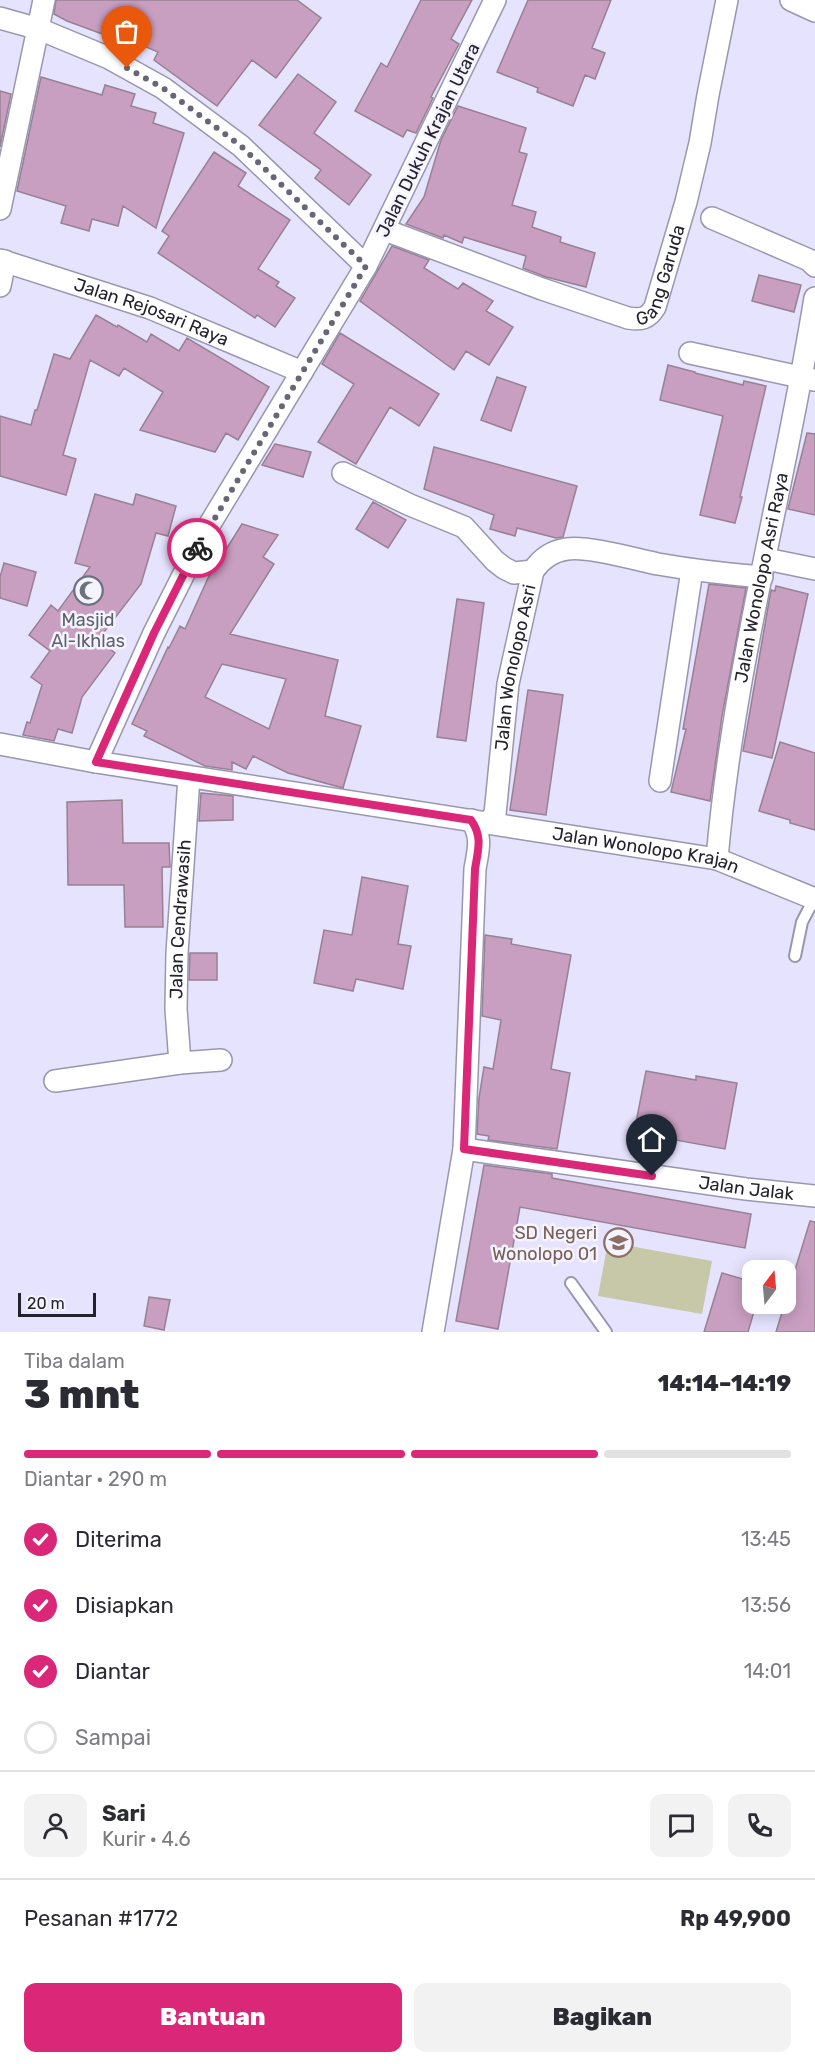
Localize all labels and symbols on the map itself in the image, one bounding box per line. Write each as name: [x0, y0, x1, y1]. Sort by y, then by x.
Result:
pin: [101, 6, 152, 68]
street label: Jalan Dukuh Krajan Utara: [371, 39, 485, 241]
street label: Gang Garuda: [634, 222, 690, 330]
street label: Jalan Rejosari Raya: [71, 273, 232, 351]
street label: Jalan Wonolopo Asri Raya: [730, 471, 793, 685]
courier: [167, 518, 227, 578]
mosque icon: Masjid Al-Ikhlas: [72, 575, 104, 607]
street label: Jalan Wonolopo Asri: [490, 582, 541, 752]
place label: Masjid Al-Ikhlas: [51, 609, 125, 652]
street label: Jalan Wonolopo Krajan: [551, 822, 743, 878]
street label: Jalan Cendrawasih: [165, 839, 196, 999]
pin: [626, 1114, 677, 1176]
street label: Jalan Jalak: [697, 1171, 796, 1205]
place label: SD Negeri Wonolopo 01: [492, 1222, 597, 1265]
school or university icon: SD Negeri Wonolopo 01: [602, 1227, 634, 1259]
north arrow: [742, 1260, 796, 1314]
scale bar: [18, 1290, 96, 1318]

